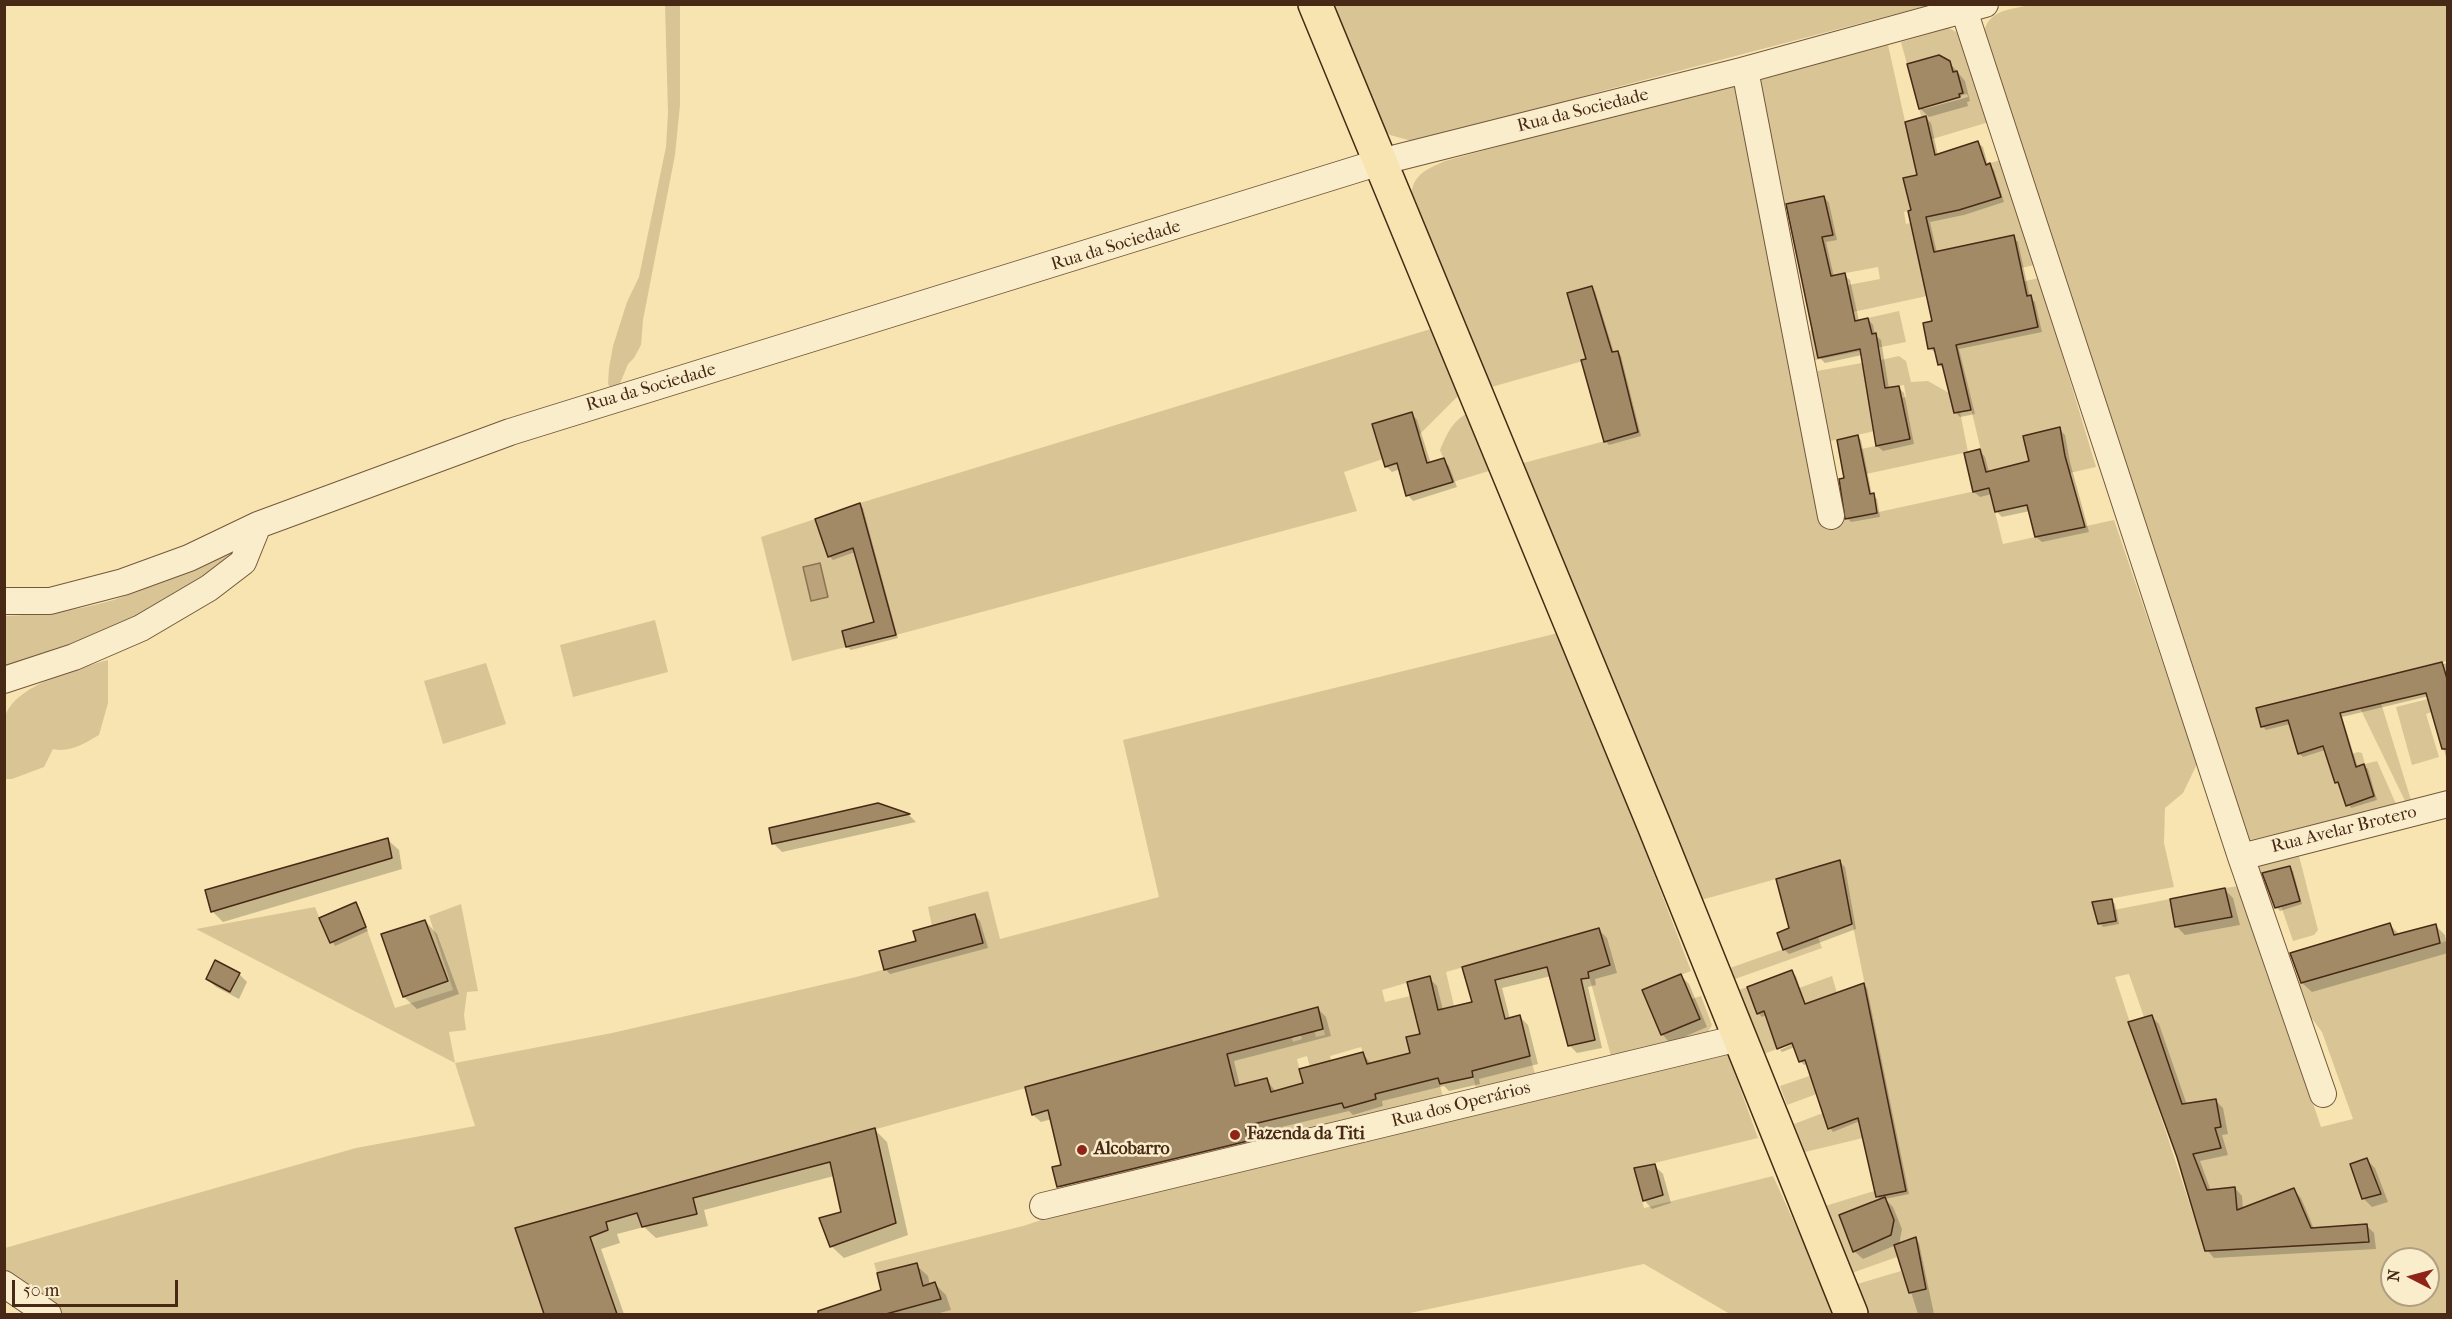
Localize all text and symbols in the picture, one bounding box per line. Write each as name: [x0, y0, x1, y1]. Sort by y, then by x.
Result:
street label: Rua da Sociedade: [1515, 84, 1651, 138]
street label: Rua da Sociedade: [1049, 216, 1183, 276]
street label: Rua da Sociedade: [583, 359, 719, 417]
street label: Rua Avelar Brotero: [2269, 801, 2419, 859]
street label: Rua dos Operários: [1389, 1077, 1533, 1133]
place label: Fazenda da Titi: [1247, 1124, 1365, 1146]
marker: Fazenda da Titi: [1228, 1128, 1242, 1142]
place label: Alcobarro: [1094, 1139, 1170, 1161]
marker: Alcobarro: [1075, 1143, 1089, 1157]
north arrow: [2380, 1247, 2440, 1307]
scale bar: [15, 1268, 182, 1306]
text: N: [2384, 1268, 2404, 1282]
text: 50 m: [23, 1280, 59, 1301]

